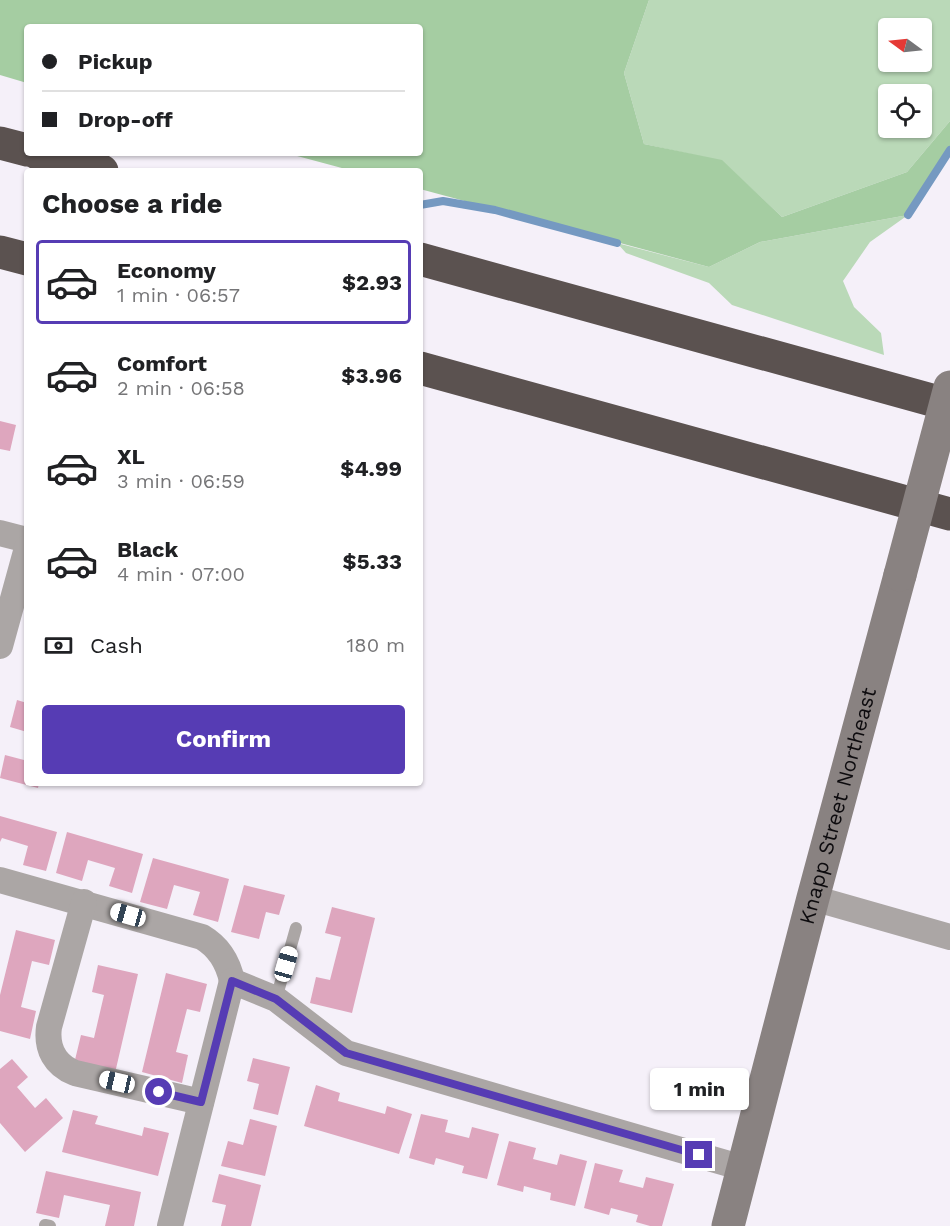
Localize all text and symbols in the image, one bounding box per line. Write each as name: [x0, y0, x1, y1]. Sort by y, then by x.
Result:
north arrow: [878, 18, 932, 72]
map controls: [878, 18, 932, 138]
text: Pickup: [78, 49, 153, 74]
button: locate: [878, 84, 932, 138]
text: Drop-off: [78, 107, 173, 132]
text: Choose a ride: [42, 188, 222, 220]
icon: car: [45, 255, 99, 309]
text: Economy: [117, 258, 216, 283]
text: $2.93: [342, 270, 402, 295]
text: 1 min · 06:57: [117, 283, 240, 307]
icon: car: [45, 348, 99, 402]
text: Comfort: [117, 351, 207, 376]
text: $3.96: [341, 363, 402, 388]
text: 2 min · 06:58: [117, 376, 245, 400]
icon: car: [45, 441, 99, 495]
text: XL: [117, 444, 145, 469]
text: $4.99: [340, 456, 402, 481]
text: 3 min · 06:59: [117, 469, 245, 493]
icon: car: [45, 534, 99, 588]
text: Black: [117, 537, 178, 562]
text: $5.33: [343, 549, 402, 574]
text: 4 min · 07:00: [117, 562, 245, 586]
icon: cash: [42, 629, 75, 662]
text: Cash: [90, 633, 143, 658]
text: 180 m: [347, 633, 405, 657]
street label: Knapp Street Northeast: [794, 685, 881, 927]
button: Confirm: [42, 705, 405, 774]
car: [108, 901, 148, 929]
car: [272, 944, 300, 984]
callout: 1 min: [650, 1068, 748, 1110]
car: [97, 1069, 137, 1095]
text: 1 min: [674, 1077, 725, 1101]
route start: [145, 1078, 172, 1105]
route end: [685, 1141, 712, 1168]

